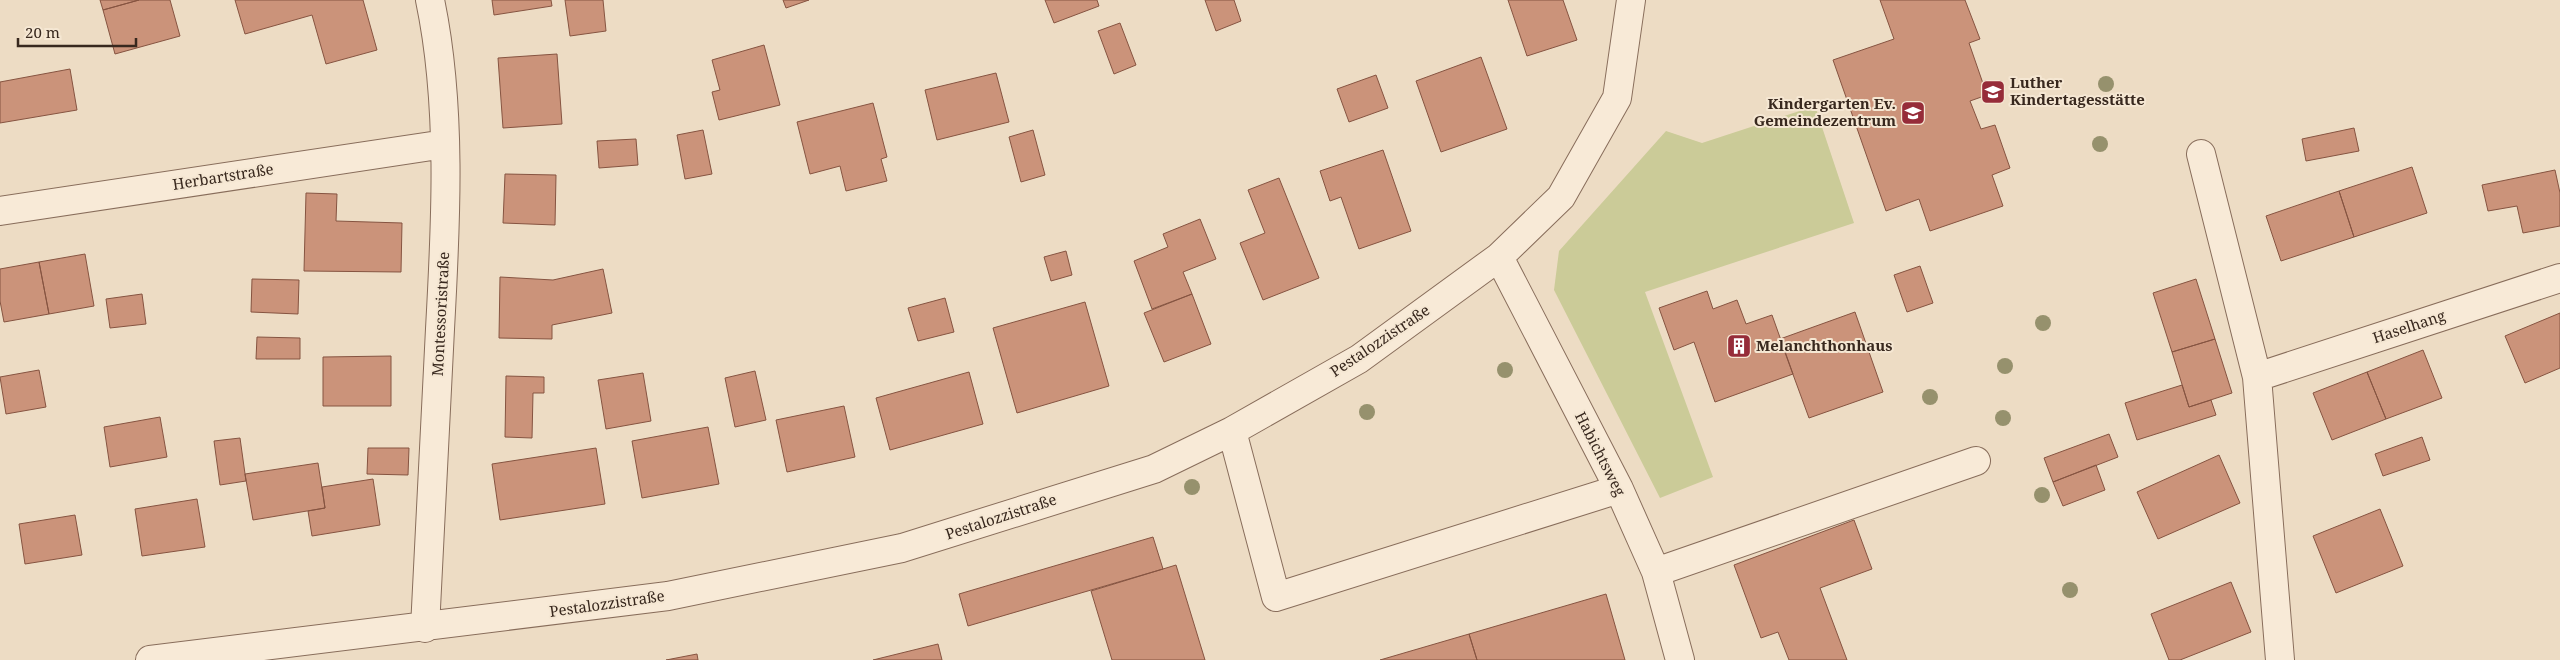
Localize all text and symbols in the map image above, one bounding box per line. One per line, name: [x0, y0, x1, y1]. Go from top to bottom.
scale bar: [18, 15, 135, 47]
text: 20 m: [25, 22, 60, 42]
place label: Luther Kindertagesstätte: [2010, 72, 2145, 109]
school or university icon: Luther Kindertagesstätte: [1980, 79, 2006, 105]
place label: Kindergarten Ev. Gemeindezentrum: [1754, 93, 1896, 130]
school or university icon: Kindergarten Ev. Gemeindezentrum: [1900, 100, 1926, 126]
street label: Herbartstraße: [171, 158, 275, 194]
street label: Montessoristraße: [427, 251, 453, 377]
street label: Pestalozzistraße: [1326, 299, 1433, 381]
street label: Haselhang: [2370, 305, 2448, 347]
building icon: Melanchthonhaus: [1726, 333, 1752, 359]
place label: Melanchthonhaus: [1756, 335, 1893, 355]
street label: Habichtsweg: [1571, 408, 1631, 499]
street label: Pestalozzistraße: [942, 489, 1059, 543]
street label: Pestalozzistraße: [548, 585, 666, 621]

